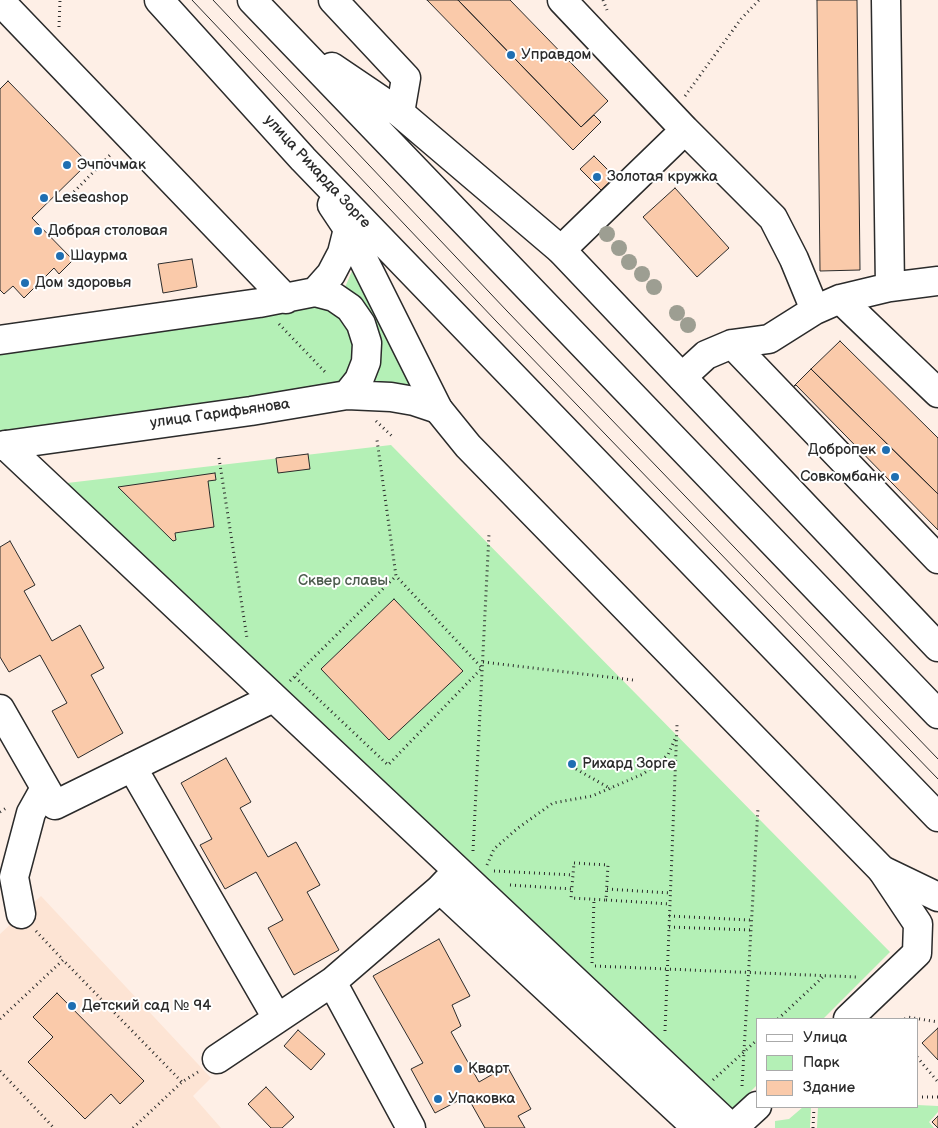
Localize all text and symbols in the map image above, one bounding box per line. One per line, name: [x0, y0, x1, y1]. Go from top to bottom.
place label: Управдом: [521, 46, 591, 64]
marker: Управдом: [505, 49, 517, 61]
street label: улица Рихарда Зорге: [260, 112, 374, 232]
place label: Эчпочмак: [77, 156, 146, 174]
marker: Эчпочмак: [61, 159, 73, 171]
place label: Золотая кружка: [607, 168, 718, 186]
marker: Золотая кружка: [591, 171, 603, 183]
place label: Leseashop: [54, 189, 129, 207]
marker: Leseashop: [38, 192, 50, 204]
place label: Добрая столовая: [48, 222, 167, 240]
marker: Добрая столовая: [32, 225, 44, 237]
place label: Шаурма: [70, 247, 128, 265]
marker: Шаурма: [54, 250, 66, 262]
place label: Дом здоровья: [35, 274, 131, 292]
marker: Дом здоровья: [19, 277, 31, 289]
street label: улица Гарифьянова: [149, 395, 291, 433]
place label: Добропек: [808, 441, 876, 459]
marker: Добропек: [880, 444, 892, 456]
place label: Совкомбанк: [800, 468, 885, 486]
marker: Совкомбанк: [889, 471, 901, 483]
park label: Сквер славы: [298, 572, 388, 590]
place label: Рихард Зорге: [582, 755, 676, 773]
marker: Рихард Зорге: [566, 758, 578, 770]
place label: Детский сад № 94: [82, 997, 211, 1015]
marker: Детский сад № 94: [66, 1000, 78, 1012]
legend: [756, 1018, 918, 1108]
text: Улица: [803, 1028, 847, 1047]
text: Парк: [803, 1053, 840, 1072]
place label: Кварт: [468, 1060, 510, 1078]
marker: Кварт: [452, 1063, 464, 1075]
text: Здание: [803, 1078, 855, 1097]
place label: Упаковка: [448, 1090, 515, 1108]
marker: Упаковка: [432, 1093, 444, 1105]

